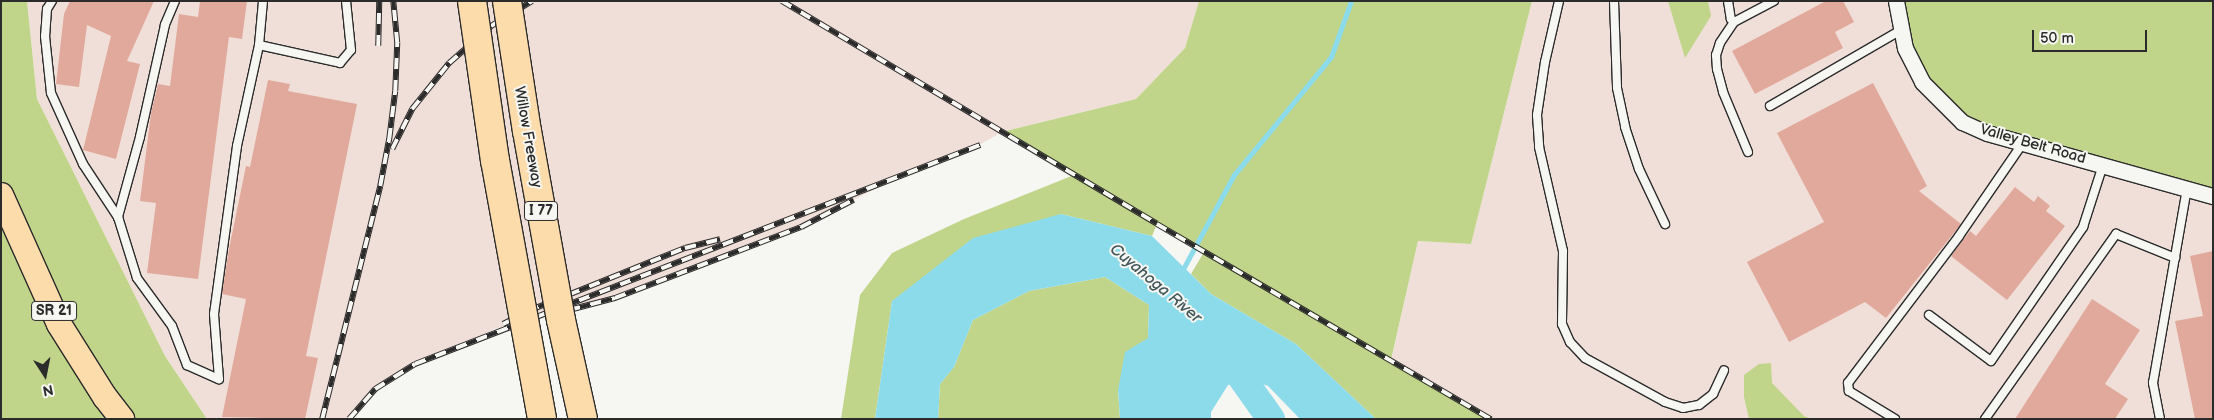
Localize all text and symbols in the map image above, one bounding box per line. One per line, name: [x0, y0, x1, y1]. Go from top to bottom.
scale bar: [2034, 20, 2149, 52]
text: 50 m: [2040, 29, 2074, 48]
street label: Willow Freeway: [510, 85, 546, 189]
street label: Valley Belt Road: [1978, 120, 2088, 168]
road number: I 77: [524, 200, 558, 222]
water label: Cuyahoga River: [1105, 240, 1205, 328]
road number: SR 21: [30, 300, 78, 322]
north arrow: [20, 350, 70, 400]
text: N: [41, 381, 55, 400]

